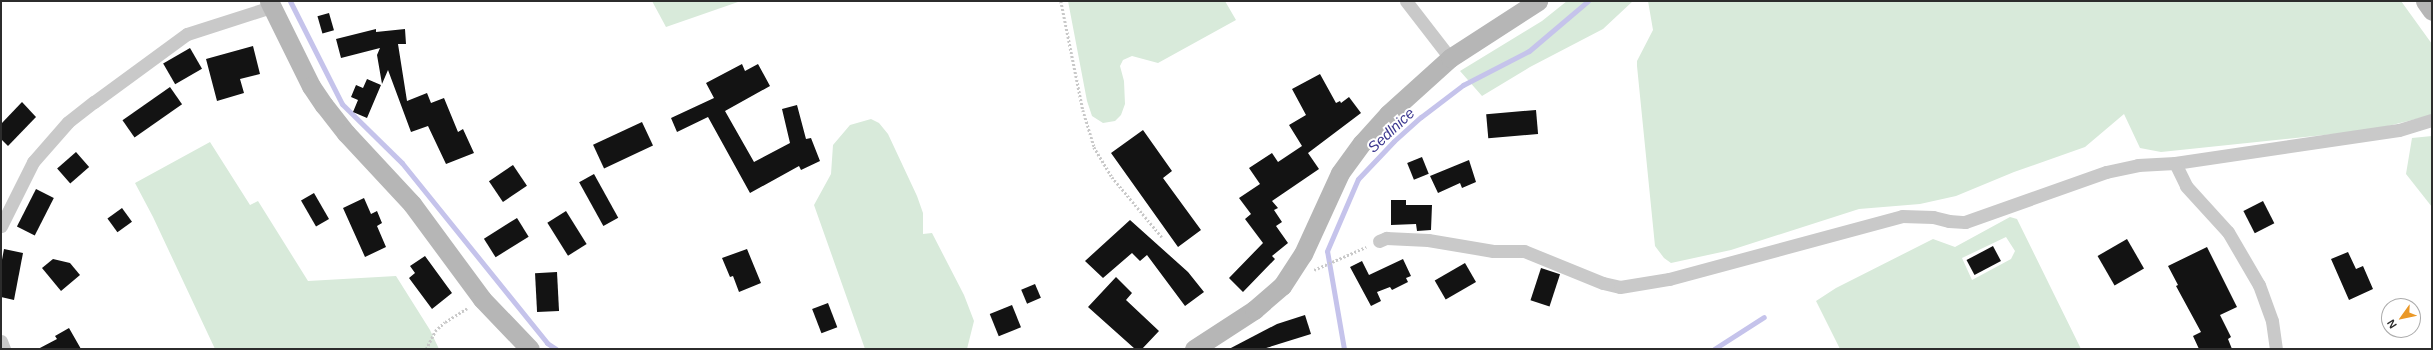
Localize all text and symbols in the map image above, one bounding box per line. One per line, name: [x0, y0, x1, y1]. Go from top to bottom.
water label: Sedlnice: [1364, 104, 1418, 156]
north arrow: [2381, 298, 2421, 338]
text: N: [2385, 317, 2399, 331]

